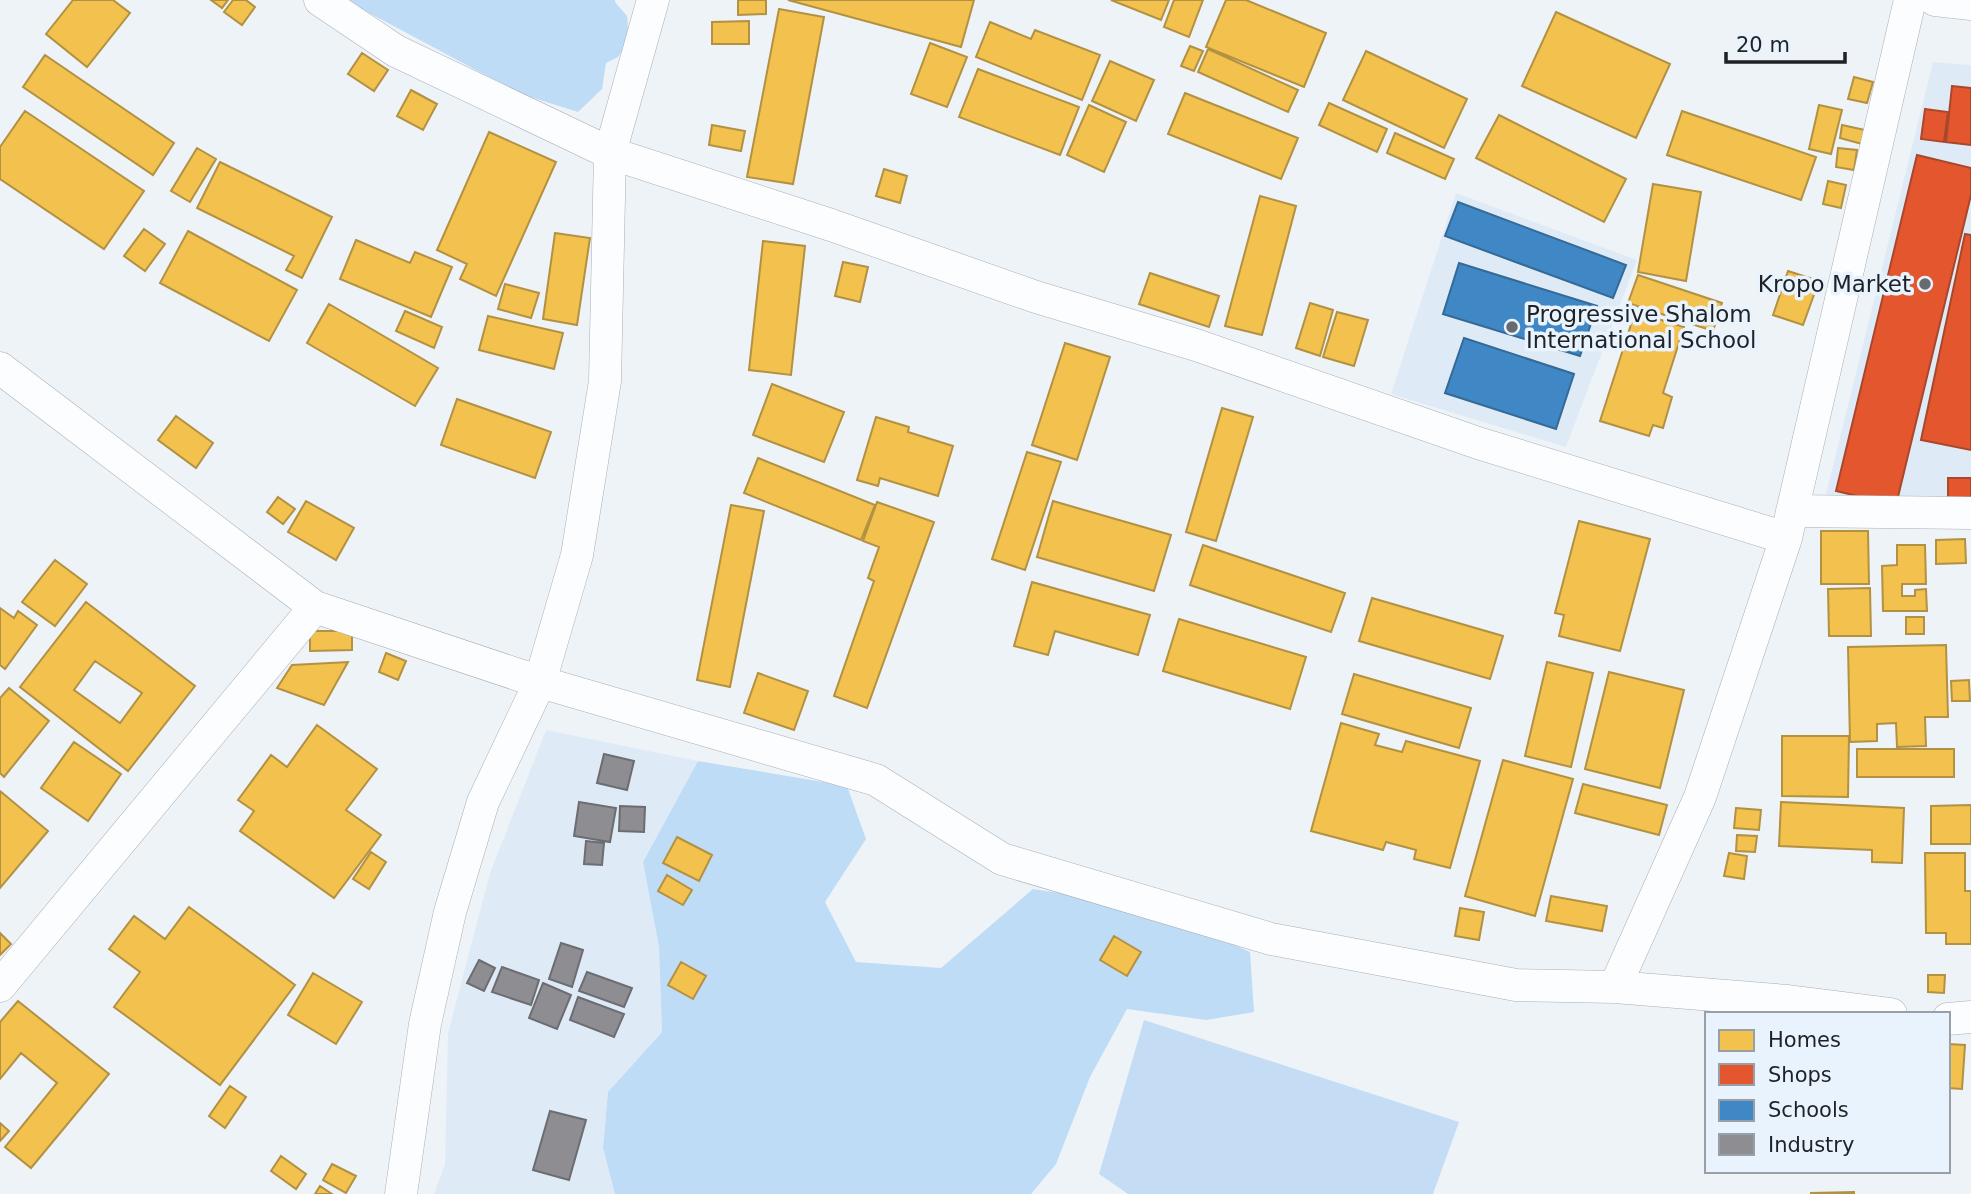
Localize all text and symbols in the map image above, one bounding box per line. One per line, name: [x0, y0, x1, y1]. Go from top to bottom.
scale bar: [1726, 21, 1845, 65]
text: 20 m: [1736, 33, 1790, 57]
place label: Kropo Market: [1758, 271, 1911, 297]
marker: Kropo Market: [1917, 276, 1933, 292]
place label: Progressive Shalom International School: [1526, 301, 1756, 353]
marker: Progressive Shalom International School: [1504, 319, 1520, 335]
legend: [1705, 1012, 1950, 1173]
text: Homes: [1768, 1028, 1841, 1052]
text: Shops: [1768, 1063, 1832, 1087]
text: Schools: [1768, 1098, 1849, 1122]
text: Industry: [1768, 1133, 1854, 1157]

